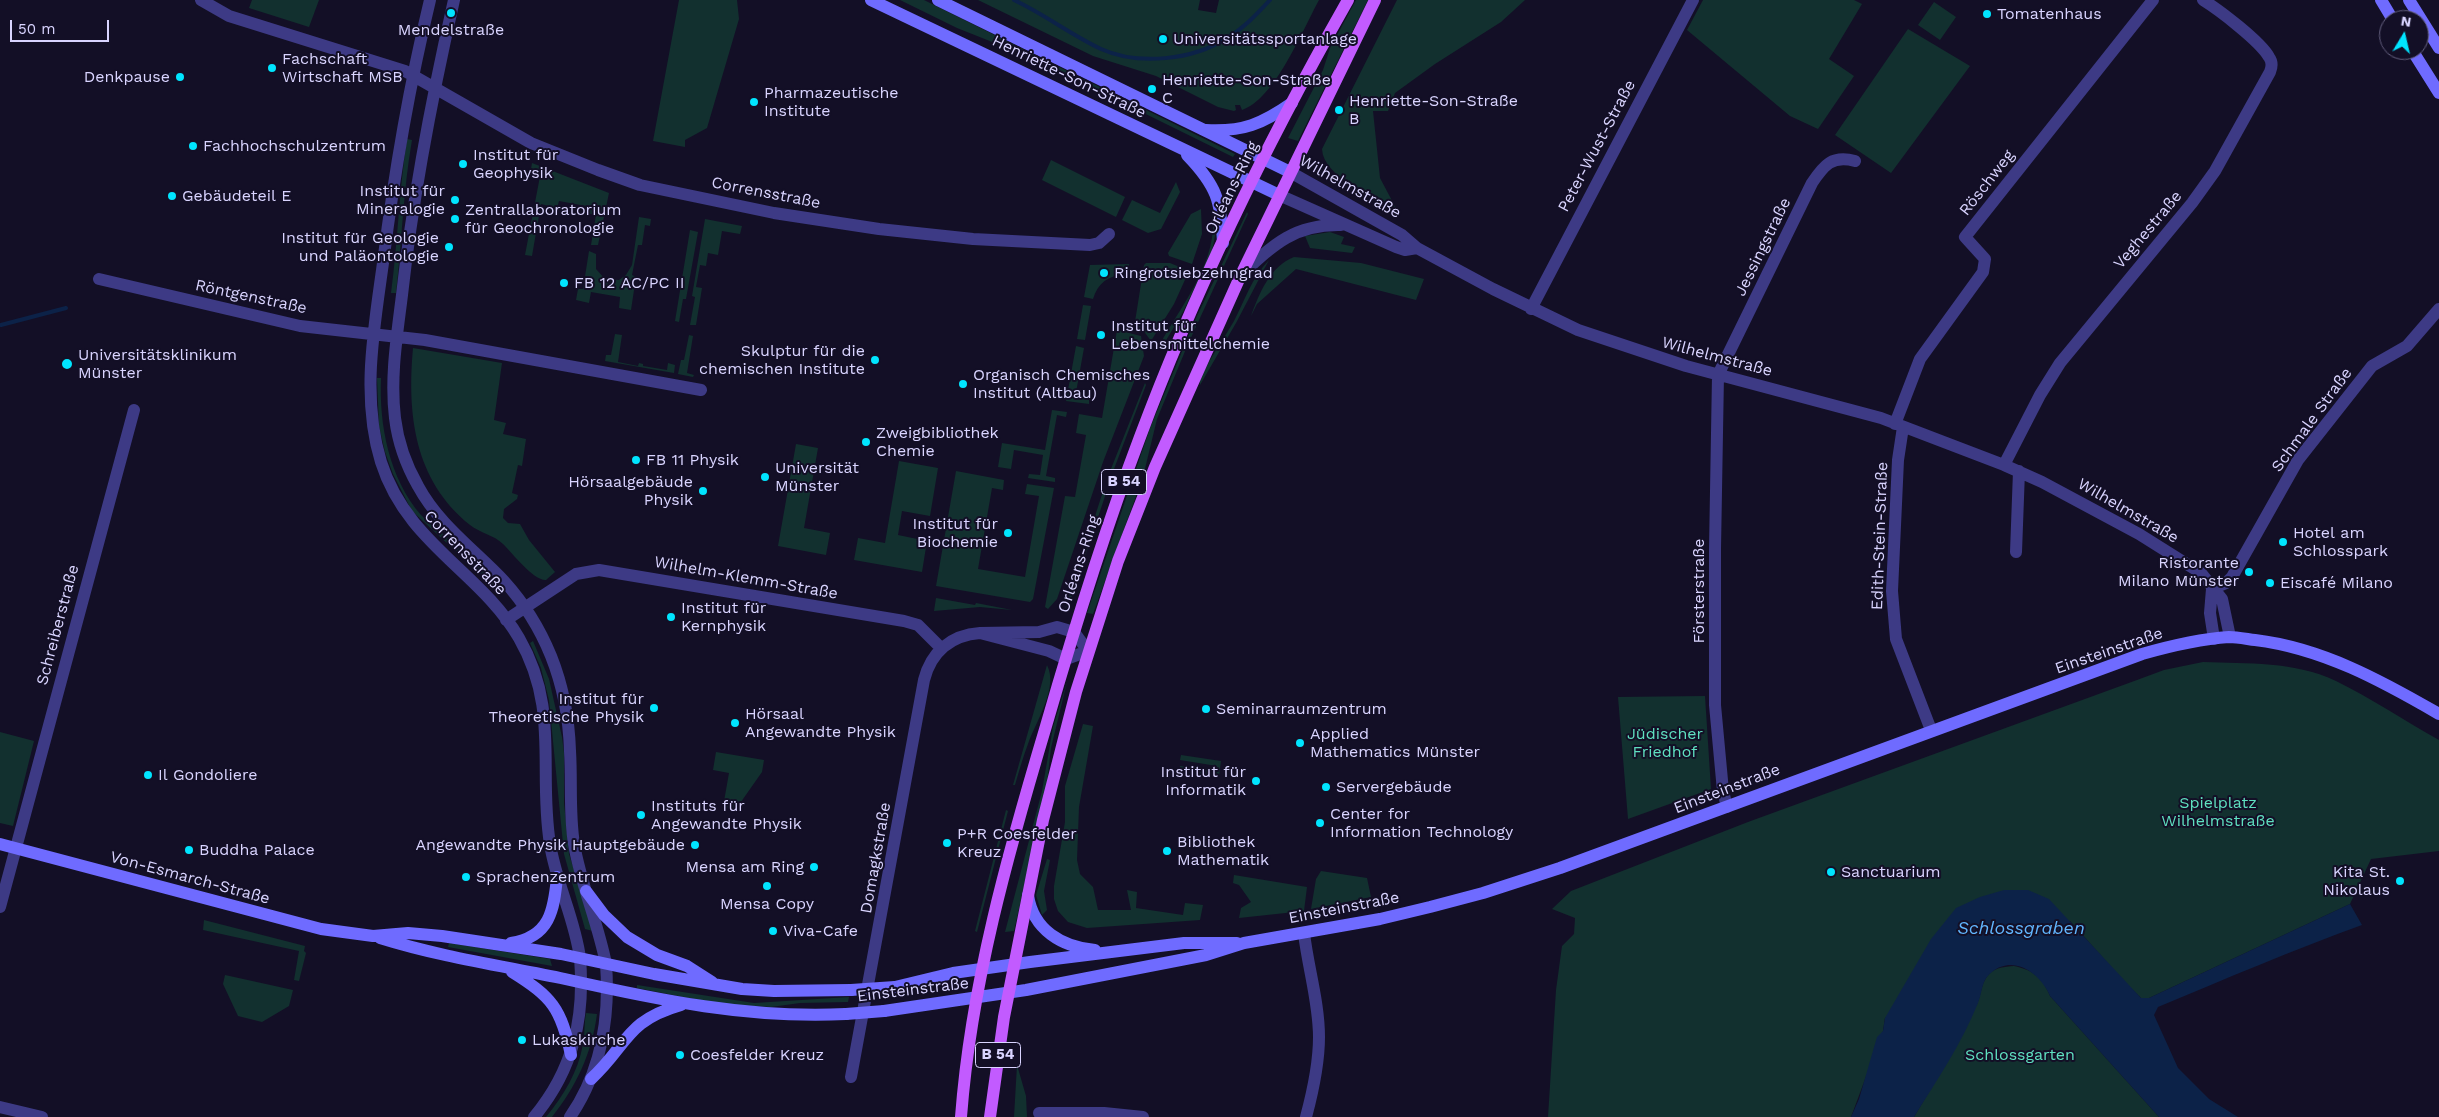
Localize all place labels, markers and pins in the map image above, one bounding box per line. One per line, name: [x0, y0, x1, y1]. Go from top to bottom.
place label: Tomatenhaus: [1997, 4, 2102, 24]
marker: Mendelstraße: [445, 7, 457, 19]
marker: Tomatenhaus: [1981, 8, 1993, 20]
place label: Mendelstraße: [398, 20, 504, 40]
place label: Universitätssportanlage: [1173, 29, 1357, 49]
marker: Universitätssportanlage: [1157, 33, 1169, 45]
place label: Fachschaft Wirtschaft MSB: [282, 49, 403, 87]
marker: Fachschaft Wirtschaft MSB: [266, 62, 278, 74]
place label: Denkpause: [84, 67, 170, 87]
place label: Henriette-Son-Straße C: [1162, 70, 1331, 108]
marker: Denkpause: [174, 71, 186, 83]
place label: Pharmazeutische Institute: [764, 83, 899, 121]
marker: Henriette-Son-Straße C: [1146, 83, 1158, 95]
place label: Henriette-Son-Straße B: [1349, 91, 1518, 129]
marker: Pharmazeutische Institute: [748, 96, 760, 108]
marker: Henriette-Son-Straße B: [1333, 104, 1345, 116]
place label: Fachhochschulzentrum: [203, 136, 386, 156]
marker: Fachhochschulzentrum: [187, 140, 199, 152]
place label: Institut für Geophysik: [473, 145, 558, 183]
marker: Institut für Geophysik: [457, 158, 469, 170]
place label: Institut für Mineralogie: [356, 181, 445, 219]
place label: Gebäudeteil E: [182, 186, 292, 206]
marker: Gebäudeteil E: [166, 190, 178, 202]
marker: Institut für Mineralogie: [449, 194, 461, 206]
place label: Zentrallaboratorium für Geochronologie: [465, 200, 622, 238]
marker: Zentrallaboratorium für Geochronologie: [449, 213, 461, 225]
place label: Institut für Geologie und Paläontologie: [281, 228, 439, 266]
marker: Institut für Geologie und Paläontologie: [443, 241, 455, 253]
place label: Ringrotsiebzehngrad: [1114, 263, 1273, 283]
marker: Ringrotsiebzehngrad: [1098, 267, 1110, 279]
place label: FB 12 AC/PC II: [574, 273, 685, 293]
marker: FB 12 AC/PC II: [558, 277, 570, 289]
place label: Institut für Lebensmittelchemie: [1111, 316, 1270, 354]
marker: Institut für Lebensmittelchemie: [1095, 329, 1107, 341]
place label: Skulptur für die chemischen Institute: [699, 341, 865, 379]
place label: Universitätsklinikum Münster: [78, 345, 237, 383]
marker: Skulptur für die chemischen Institute: [869, 354, 881, 366]
marker: Universitätsklinikum Münster: [60, 357, 74, 371]
place label: Organisch Chemisches Institut (Altbau): [973, 365, 1150, 403]
marker: Organisch Chemisches Institut (Altbau): [957, 378, 969, 390]
place label: Zweigbibliothek Chemie: [876, 423, 999, 461]
marker: Zweigbibliothek Chemie: [860, 436, 872, 448]
place label: FB 11 Physik: [646, 450, 739, 470]
marker: FB 11 Physik: [630, 454, 642, 466]
place label: Universität Münster: [775, 458, 859, 496]
marker: Universität Münster: [759, 471, 771, 483]
place label: Hörsaalgebäude Physik: [568, 472, 693, 510]
marker: Hörsaalgebäude Physik: [697, 485, 709, 497]
place label: Institut für Biochemie: [913, 514, 998, 552]
place label: Hotel am Schlosspark: [2293, 523, 2388, 561]
marker: Institut für Biochemie: [1002, 527, 1014, 539]
marker: Hotel am Schlosspark: [2277, 536, 2289, 548]
place label: Ristorante Milano Münster: [2118, 553, 2239, 591]
marker: Ristorante Milano Münster: [2243, 566, 2255, 578]
place label: Eiscafé Milano: [2280, 573, 2393, 593]
marker: Eiscafé Milano: [2264, 577, 2276, 589]
place label: Institut für Kernphysik: [681, 598, 766, 636]
marker: Institut für Kernphysik: [665, 611, 677, 623]
place label: Institut für Theoretische Physik: [488, 689, 644, 727]
place label: Seminarraumzentrum: [1216, 699, 1387, 719]
marker: Institut für Theoretische Physik: [648, 702, 660, 714]
marker: Seminarraumzentrum: [1200, 703, 1212, 715]
place label: Hörsaal Angewandte Physik: [745, 704, 896, 742]
marker: Hörsaal Angewandte Physik: [729, 717, 741, 729]
place label: Applied Mathematics Münster: [1310, 724, 1480, 762]
marker: Applied Mathematics Münster: [1294, 737, 1306, 749]
place label: Institut für Informatik: [1161, 762, 1246, 800]
place label: Il Gondoliere: [158, 765, 258, 785]
marker: Il Gondoliere: [142, 769, 154, 781]
marker: Institut für Informatik: [1250, 775, 1262, 787]
place label: Servergebäude: [1336, 777, 1452, 797]
marker: Servergebäude: [1320, 781, 1332, 793]
place label: Instituts für Angewandte Physik: [651, 796, 802, 834]
place label: Center for Information Technology: [1330, 804, 1513, 842]
marker: Instituts für Angewandte Physik: [635, 809, 647, 821]
marker: Center for Information Technology: [1314, 817, 1326, 829]
place label: P+R Coesfelder Kreuz: [957, 824, 1077, 862]
place label: Bibliothek Mathematik: [1177, 832, 1269, 870]
place label: Angewandte Physik Hauptgebäude: [416, 835, 685, 855]
marker: P+R Coesfelder Kreuz: [941, 837, 953, 849]
marker: Angewandte Physik Hauptgebäude: [689, 839, 701, 851]
place label: Buddha Palace: [199, 840, 315, 860]
marker: Buddha Palace: [183, 844, 195, 856]
marker: Bibliothek Mathematik: [1161, 845, 1173, 857]
place label: Mensa am Ring: [685, 857, 804, 877]
marker: Mensa am Ring: [808, 861, 820, 873]
place label: Sanctuarium: [1841, 862, 1941, 882]
place label: Kita St. Nikolaus: [2323, 862, 2390, 900]
marker: Sanctuarium: [1825, 866, 1837, 878]
place label: Sprachenzentrum: [476, 867, 615, 887]
marker: Sprachenzentrum: [460, 871, 472, 883]
marker: Kita St. Nikolaus: [2394, 875, 2406, 887]
marker: Mensa Copy: [761, 880, 773, 892]
place label: Mensa Copy: [720, 894, 814, 914]
place label: Viva-Cafe: [783, 921, 858, 941]
marker: Viva-Cafe: [767, 925, 779, 937]
place label: Lukaskirche: [532, 1030, 625, 1050]
marker: Lukaskirche: [516, 1034, 528, 1046]
place label: Coesfelder Kreuz: [690, 1045, 824, 1065]
marker: Coesfelder Kreuz: [674, 1049, 686, 1061]

